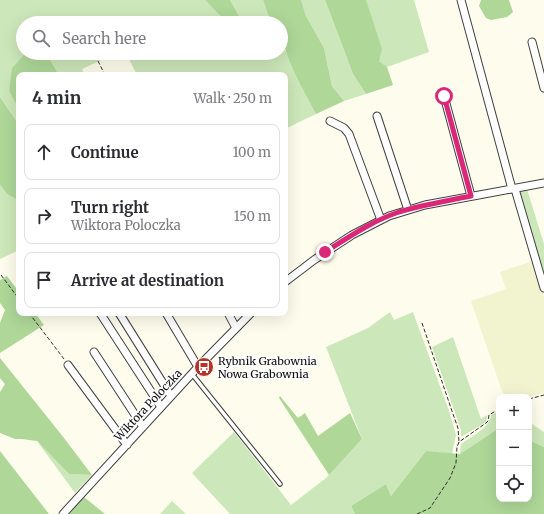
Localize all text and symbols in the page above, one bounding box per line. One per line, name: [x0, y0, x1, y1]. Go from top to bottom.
search box: [16, 16, 288, 60]
icon: search: [30, 27, 52, 49]
text: Search here: [62, 29, 146, 48]
text: 4 min: [32, 87, 81, 109]
route start: [435, 87, 453, 105]
text: Walk · 250 m: [194, 90, 272, 107]
icon: ahead: [33, 141, 55, 163]
text: Continue: [71, 143, 139, 162]
text: 100 m: [233, 144, 271, 161]
text: Turn right: [71, 198, 149, 217]
icon: right: [33, 205, 55, 227]
text: 150 m: [234, 208, 271, 225]
text: Wiktora Poloczka: [71, 217, 181, 234]
route end: [316, 243, 334, 261]
icon: arrive: [33, 269, 55, 291]
text: Arrive at destination: [71, 271, 224, 290]
place label: Rybnik Grabownia Nowa Grabownia: [218, 354, 317, 381]
bus stop icon: Rybnik Grabownia Nowa Grabownia: [193, 356, 215, 378]
street label: Wiktora Poloczka: [111, 366, 185, 444]
map controls: [496, 394, 532, 502]
button: +: [496, 394, 532, 430]
button: −: [496, 430, 532, 466]
button: locate: [496, 466, 532, 502]

